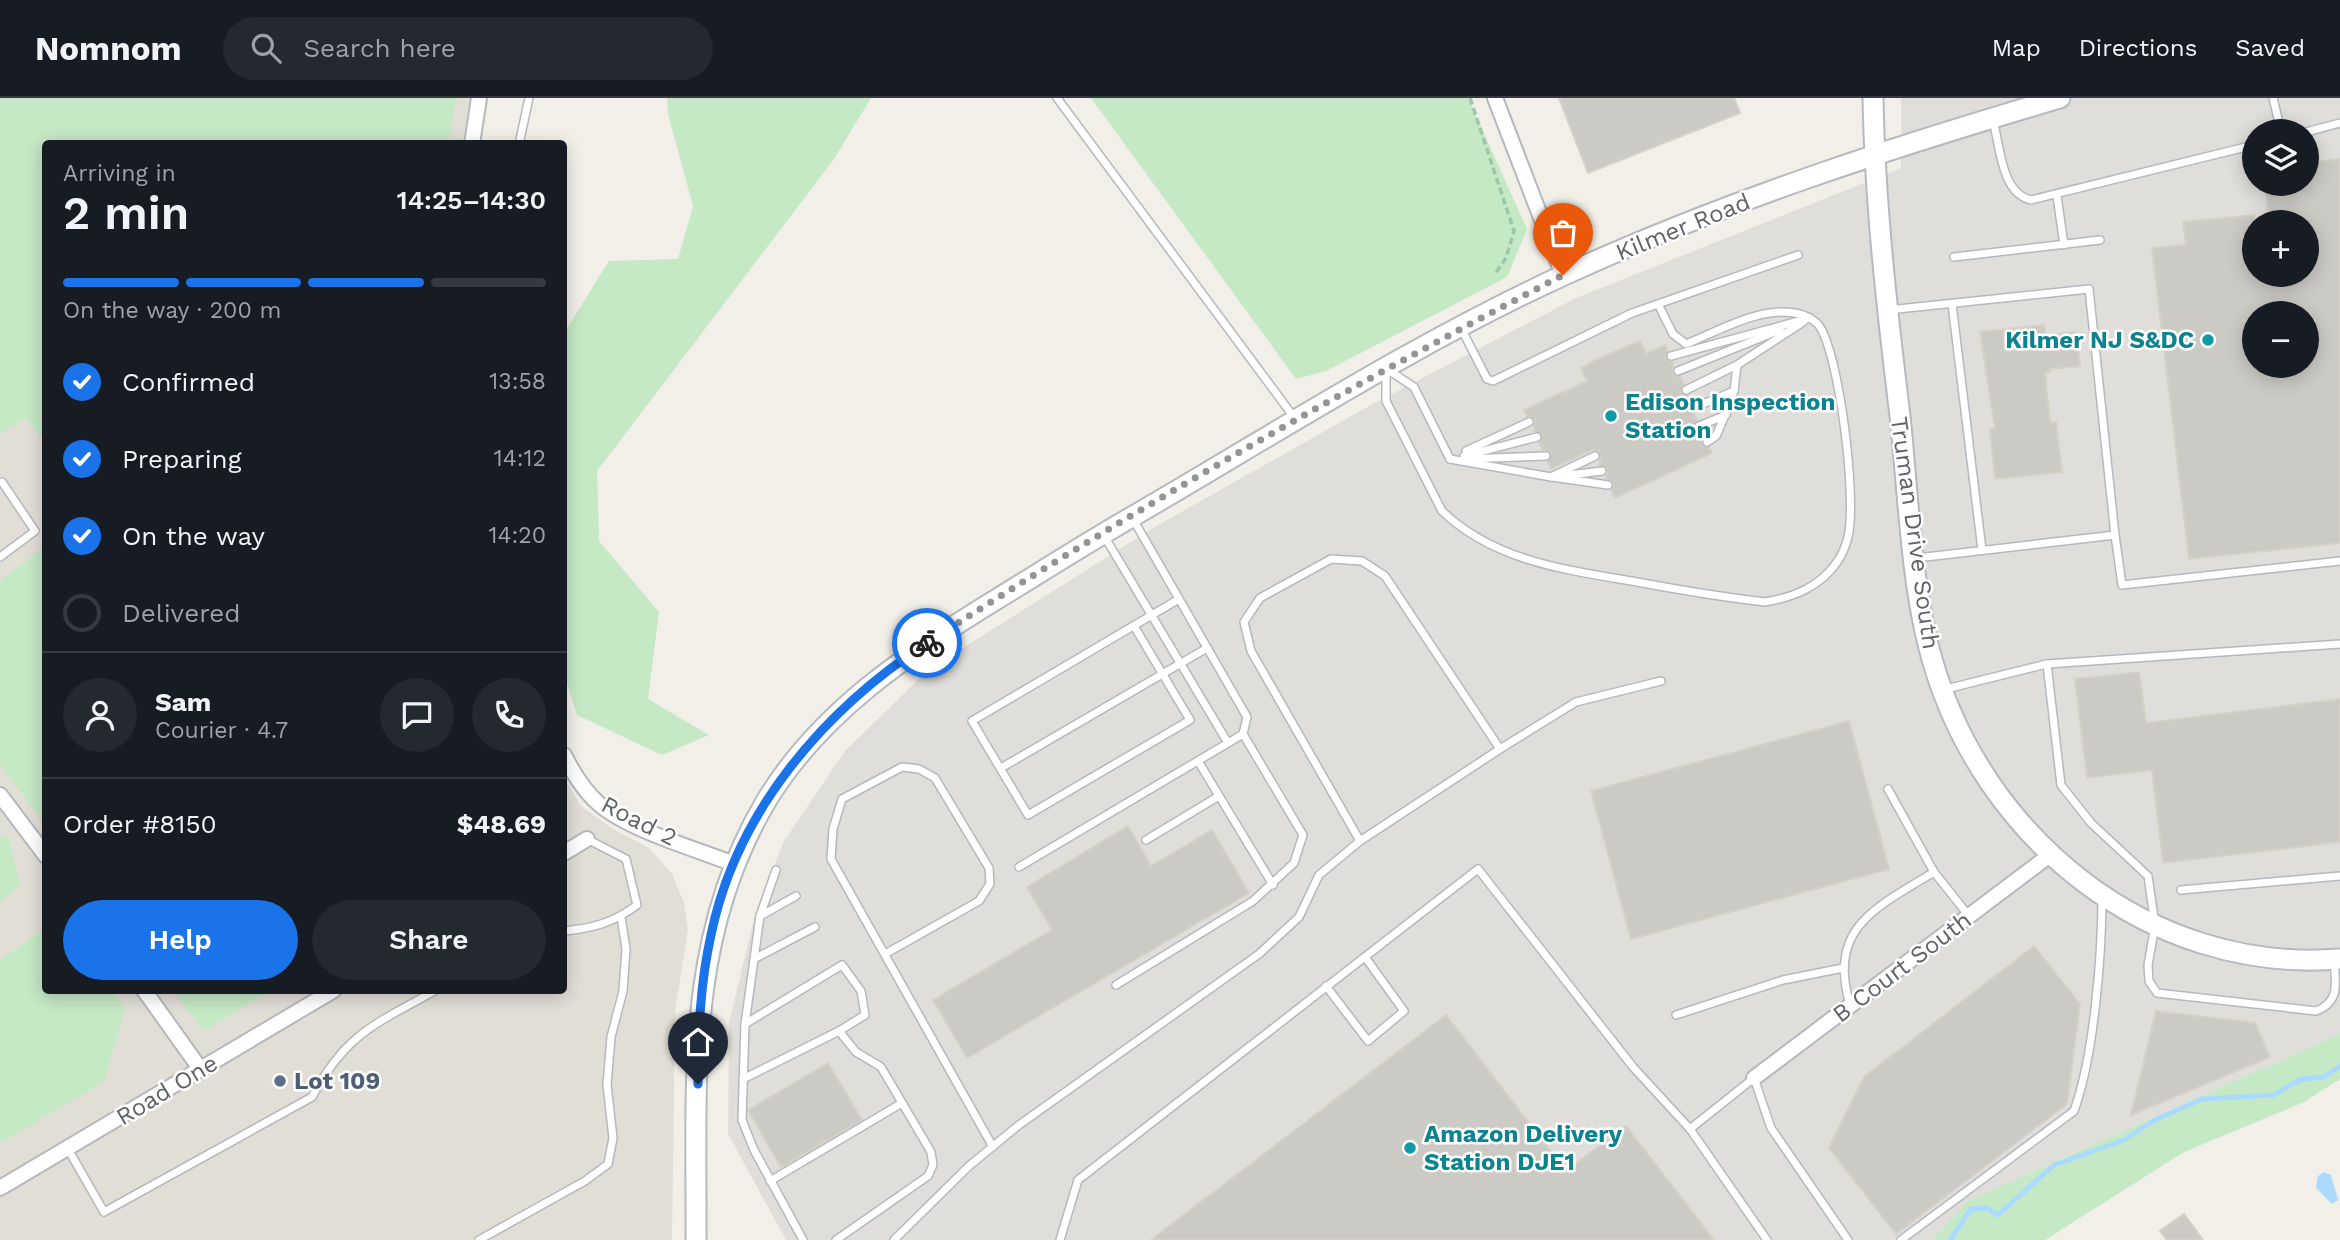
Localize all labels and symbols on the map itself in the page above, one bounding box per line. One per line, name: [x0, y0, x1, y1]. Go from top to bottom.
street label: Kilmer Road: [1612, 187, 1754, 267]
pin: [1533, 203, 1593, 275]
place label: Kilmer NJ S&DC: [2005, 326, 2194, 354]
marker: Kilmer NJ S&DC: [2200, 332, 2216, 348]
place label: Edison Inspection Station: [1625, 388, 1835, 444]
marker: Edison Inspection Station: [1603, 408, 1619, 424]
street label: Truman Drive South: [1885, 415, 1945, 651]
courier: [892, 608, 962, 678]
street label: Road 2: [597, 790, 681, 852]
street label: B Court South: [1827, 906, 1977, 1028]
pin: [668, 1012, 728, 1084]
street label: Road One: [111, 1049, 223, 1131]
place label: Lot 109: [294, 1067, 380, 1095]
marker: Lot 109: [272, 1073, 288, 1089]
place label: Amazon Delivery Station DJE1: [1424, 1120, 1623, 1176]
marker: Amazon Delivery Station DJE1: [1402, 1140, 1418, 1156]

